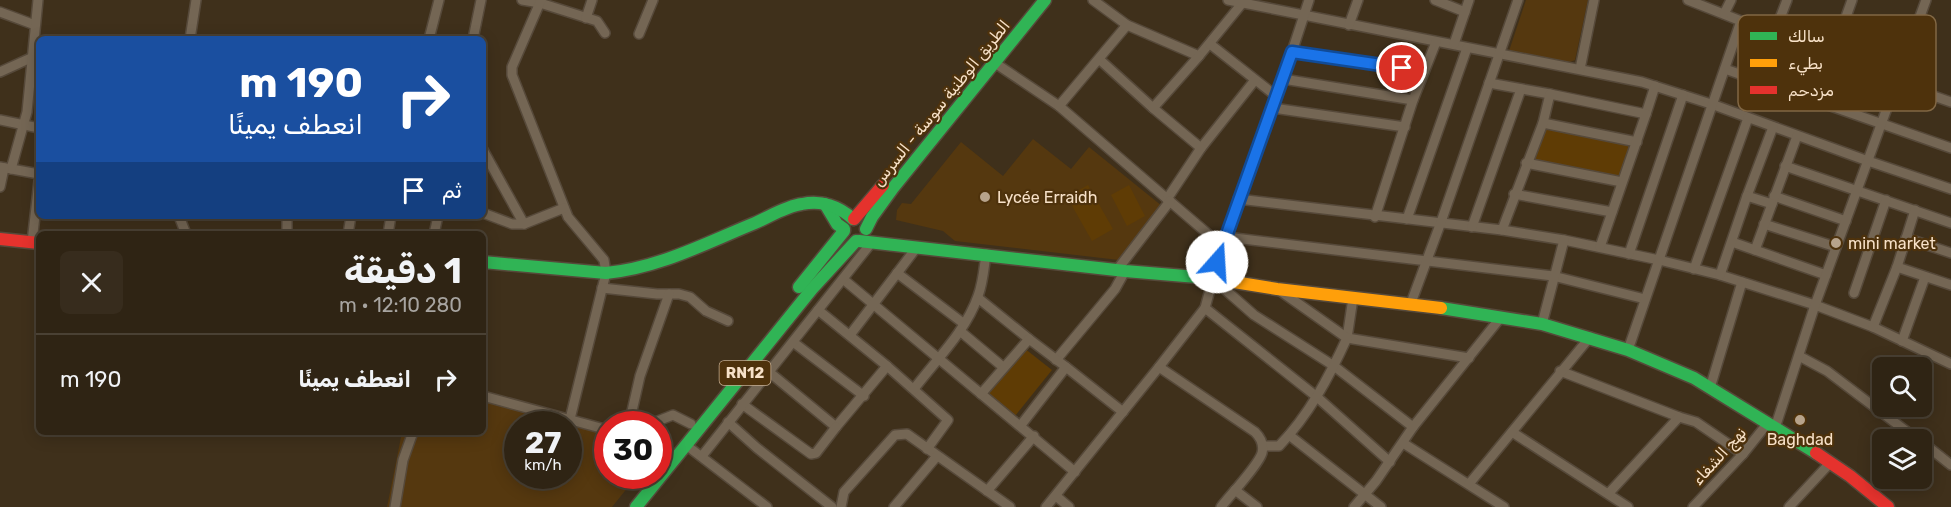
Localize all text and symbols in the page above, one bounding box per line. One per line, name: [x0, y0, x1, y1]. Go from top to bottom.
legend: [1738, 15, 1936, 111]
street label: الطريق الوطنية سوسة - السرس: [868, 16, 1015, 190]
text: سالك: [1788, 27, 1825, 46]
pin: [1376, 42, 1427, 93]
icon: arrive: [1385, 51, 1418, 84]
text: بطيء: [1788, 54, 1823, 76]
text: 190 m: [239, 58, 363, 108]
icon: right: [384, 60, 462, 138]
text: مزدحم: [1788, 81, 1834, 101]
text: انعطف يمينًا: [228, 109, 363, 141]
icon: arrive: [397, 174, 430, 207]
text: ثم: [442, 177, 462, 204]
place label: Lycée Erraidh: [997, 188, 1097, 207]
marker: Lycée Erraidh: [978, 190, 992, 204]
position arrow: [1185, 230, 1249, 294]
place label: mini market: [1848, 234, 1936, 253]
marker: mini market: [1829, 236, 1843, 250]
text: 1 دقيقة: [344, 249, 462, 292]
button: close: [60, 251, 123, 314]
text: 280 m · 12:10: [339, 293, 462, 317]
map controls: [1872, 357, 1932, 489]
button: search: [1872, 357, 1932, 417]
road number: RN12: [720, 361, 771, 385]
icon: right: [429, 363, 462, 396]
text: 190 m: [60, 366, 121, 393]
text: انعطف يمينًا: [298, 366, 411, 393]
speed limit sign: 30: [594, 411, 672, 489]
marker: Baghdad: [1793, 413, 1807, 427]
street label: نهج الشفاء: [1688, 423, 1752, 490]
text: 27: [525, 425, 561, 461]
button: layers: [1872, 429, 1932, 489]
place label: Baghdad: [1767, 430, 1833, 449]
text: km/h: [524, 456, 562, 474]

